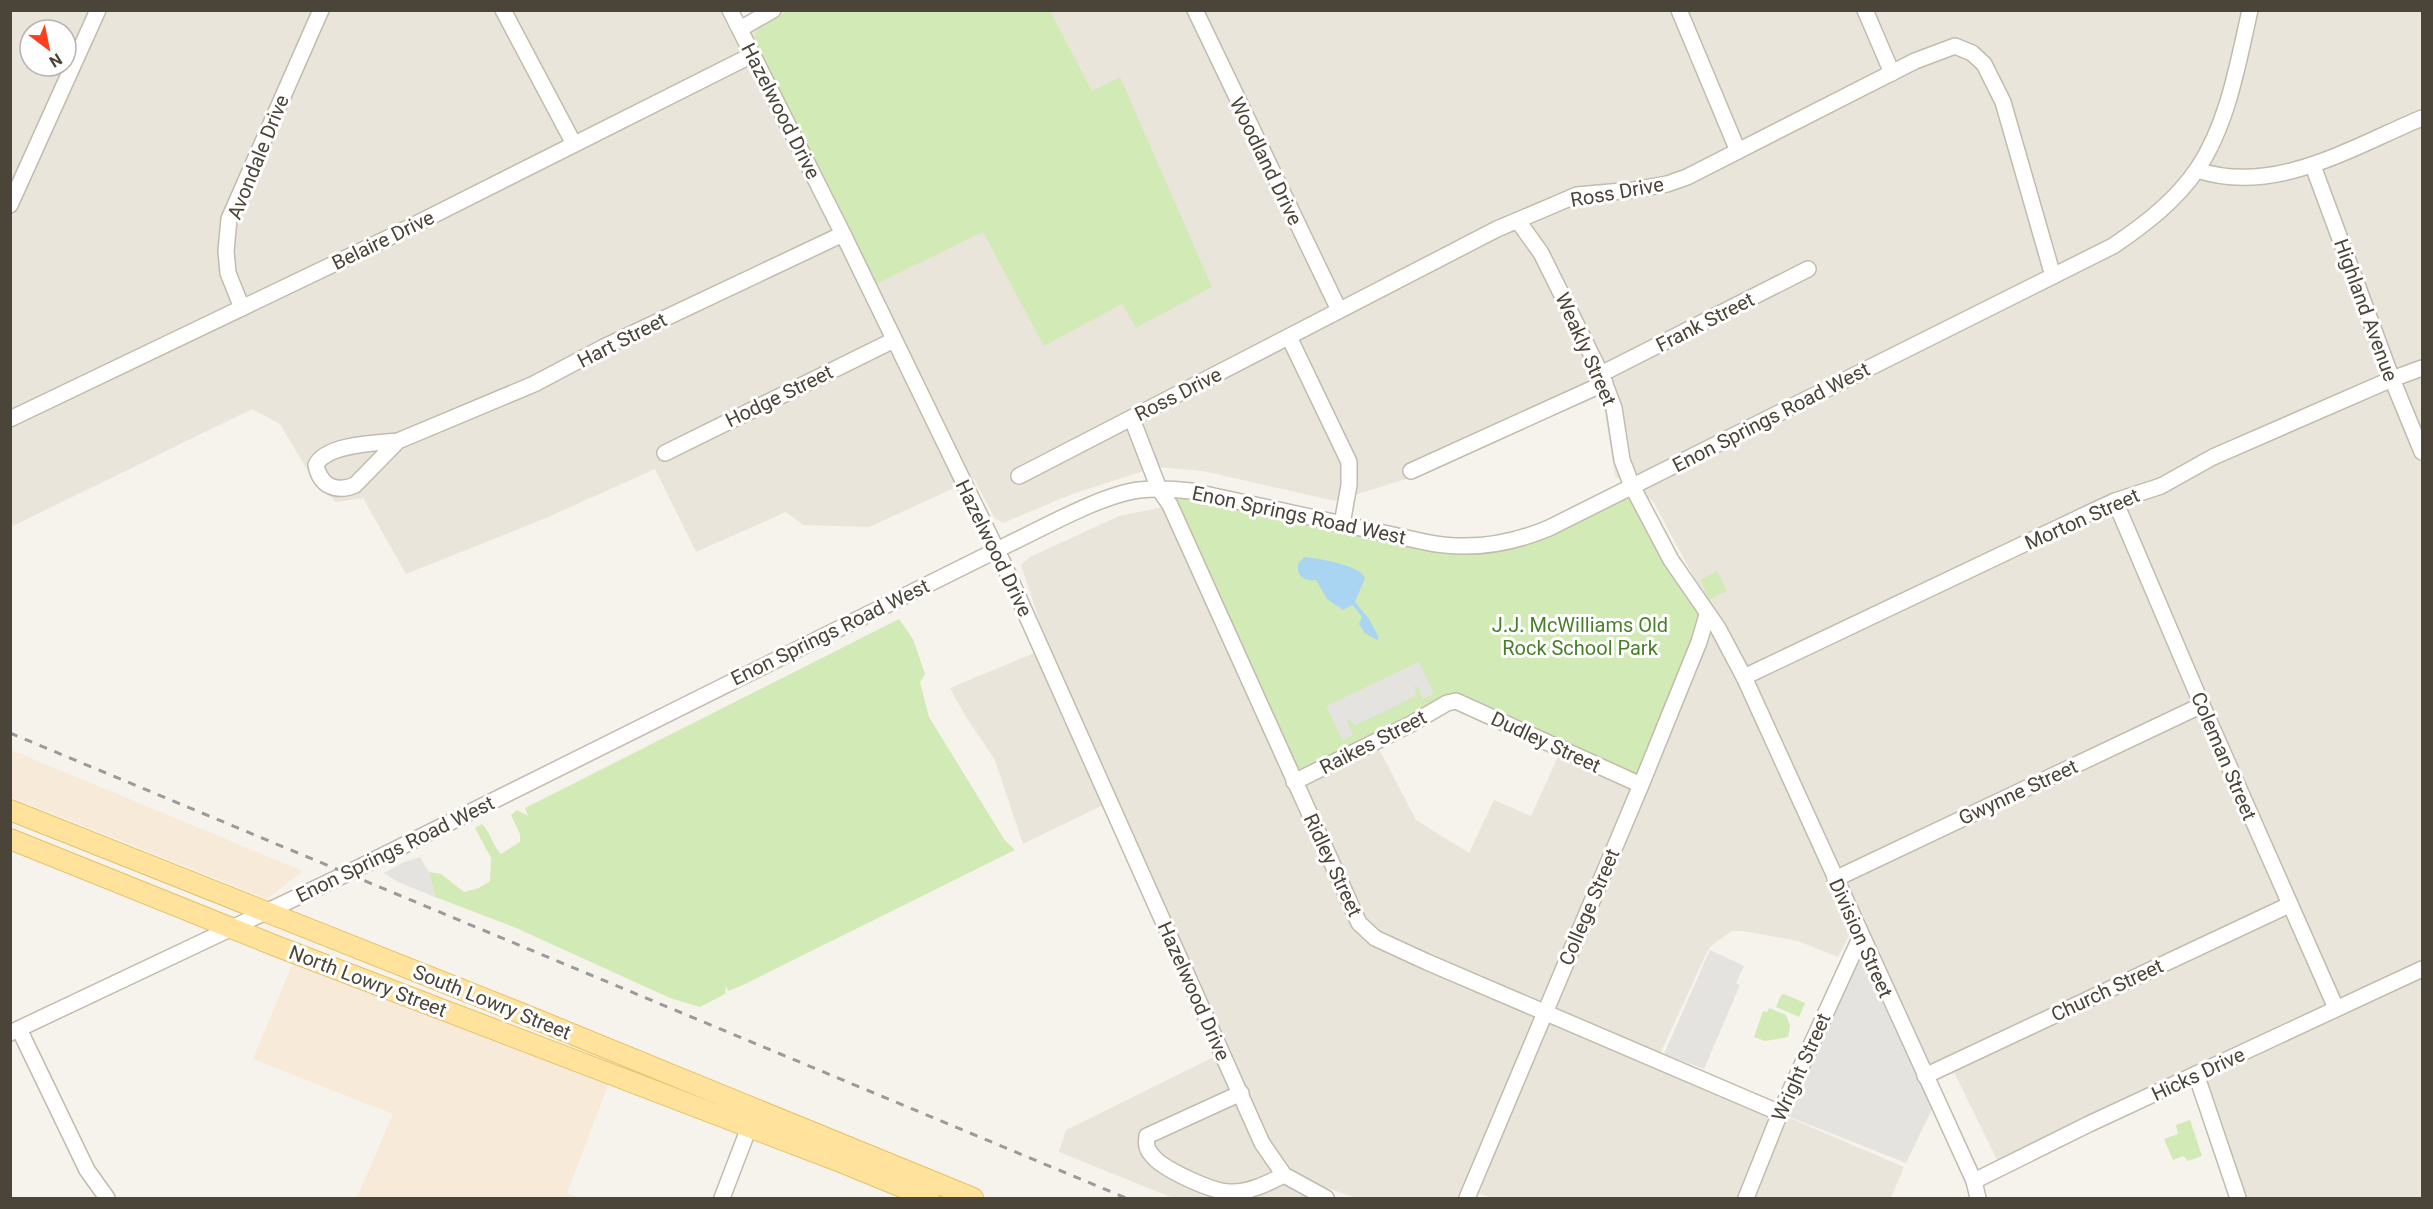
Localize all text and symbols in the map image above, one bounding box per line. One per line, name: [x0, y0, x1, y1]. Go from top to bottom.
north arrow: [18, 18, 78, 78]
street label: Hazelwood Drive: [736, 39, 826, 183]
text: N: [46, 49, 66, 71]
street label: Avondale Drive: [222, 91, 294, 223]
street label: Woodland Drive: [1225, 93, 1307, 229]
street label: Ross Drive: [1568, 172, 1666, 212]
street label: Belaire Drive: [328, 205, 438, 275]
street label: Highland Avenue: [2329, 236, 2403, 384]
street label: Frank Street: [1652, 287, 1758, 357]
street label: Weakly Street: [1550, 289, 1622, 409]
street label: Hart Street: [573, 307, 671, 373]
street label: Enon Springs Road West: [1668, 357, 1874, 477]
street label: Hodge Street: [721, 360, 837, 432]
street label: Ross Drive: [1131, 362, 1225, 426]
street label: Hazelwood Drive: [950, 476, 1038, 620]
street label: Enon Springs Road West: [1190, 481, 1408, 549]
street label: Morton Street: [2021, 483, 2143, 555]
street label: Enon Springs Road West: [727, 573, 933, 691]
park label: J.J. McWilliams Old Rock School Park: [1492, 613, 1668, 660]
street label: Coleman Street: [2186, 688, 2262, 824]
street label: Raikes Street: [1316, 705, 1430, 779]
street label: Dudley Street: [1487, 706, 1605, 778]
street label: Gwynne Street: [1955, 754, 2081, 830]
street label: Enon Springs Road West: [292, 790, 498, 908]
street label: Ridley Street: [1299, 810, 1367, 920]
street label: College Street: [1554, 845, 1624, 969]
street label: Division Street: [1824, 875, 1898, 1001]
street label: Hazelwood Drive: [1153, 918, 1235, 1064]
street label: North Lowry Street: [286, 940, 450, 1022]
street label: Church Street: [2047, 954, 2167, 1026]
street label: South Lowry Street: [410, 959, 574, 1045]
street label: Wright Street: [1767, 1009, 1835, 1125]
street label: Hicks Drive: [2148, 1042, 2248, 1106]

